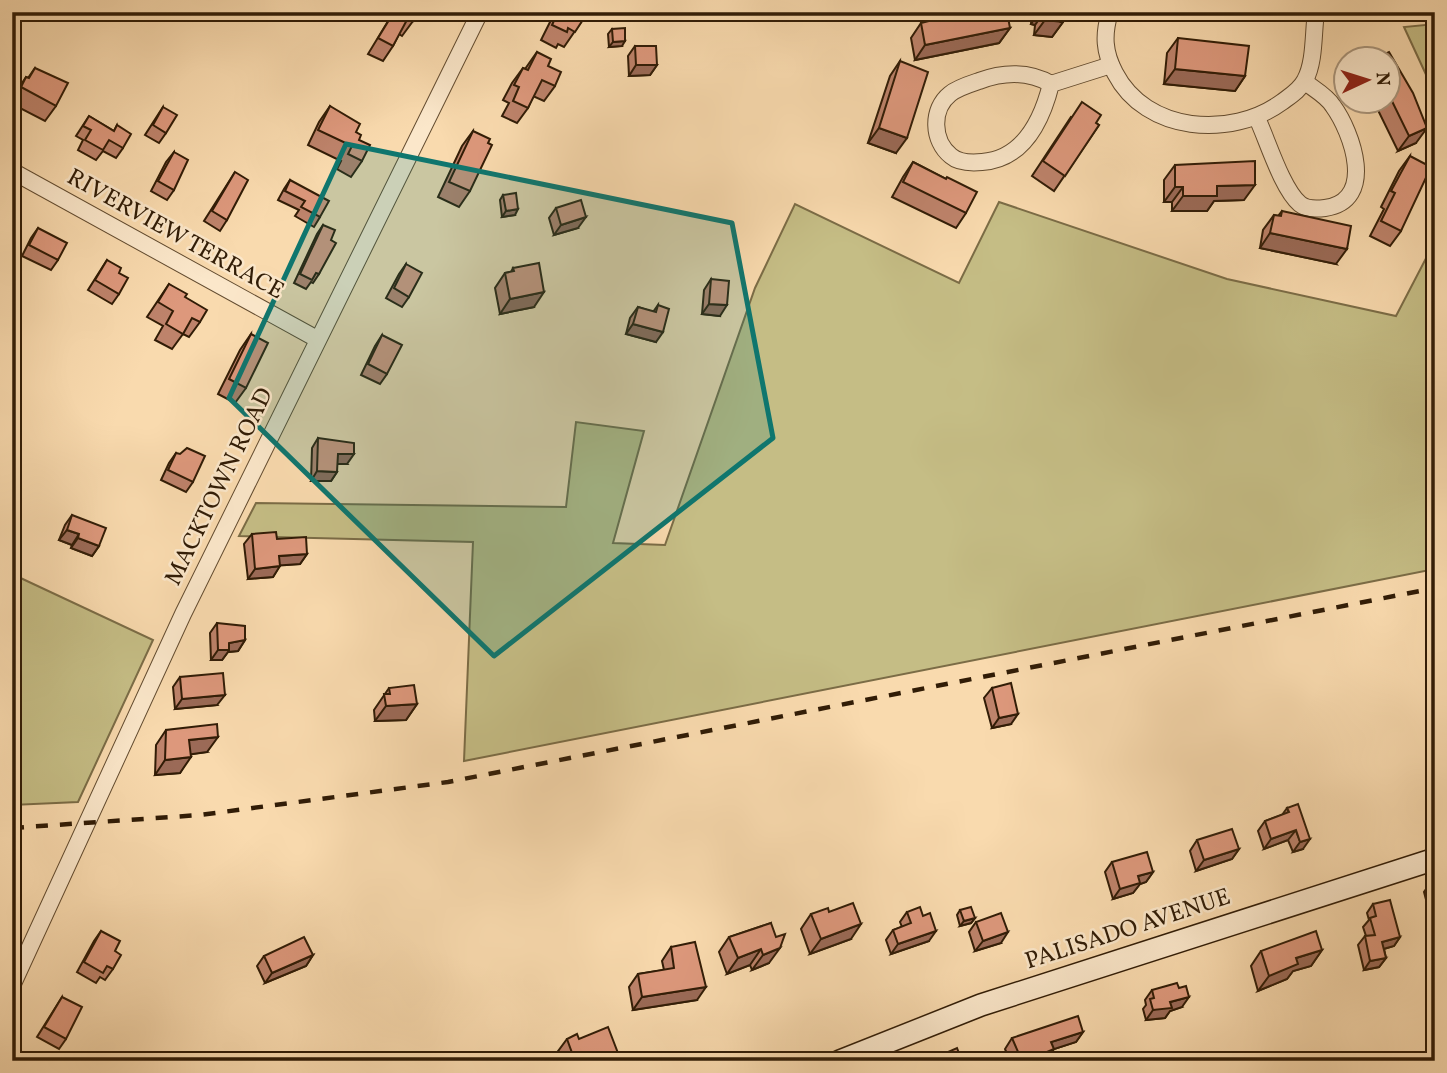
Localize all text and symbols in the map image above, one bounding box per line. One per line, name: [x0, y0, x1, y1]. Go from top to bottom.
north arrow: [1332, 46, 1402, 116]
text: N: [1369, 71, 1395, 87]
street label: RIVERVIEW TERRACE: [60, 161, 290, 309]
street label: MACKTOWN ROAD: [157, 383, 283, 591]
street label: PALISADO AVENUE: [1021, 881, 1235, 979]

